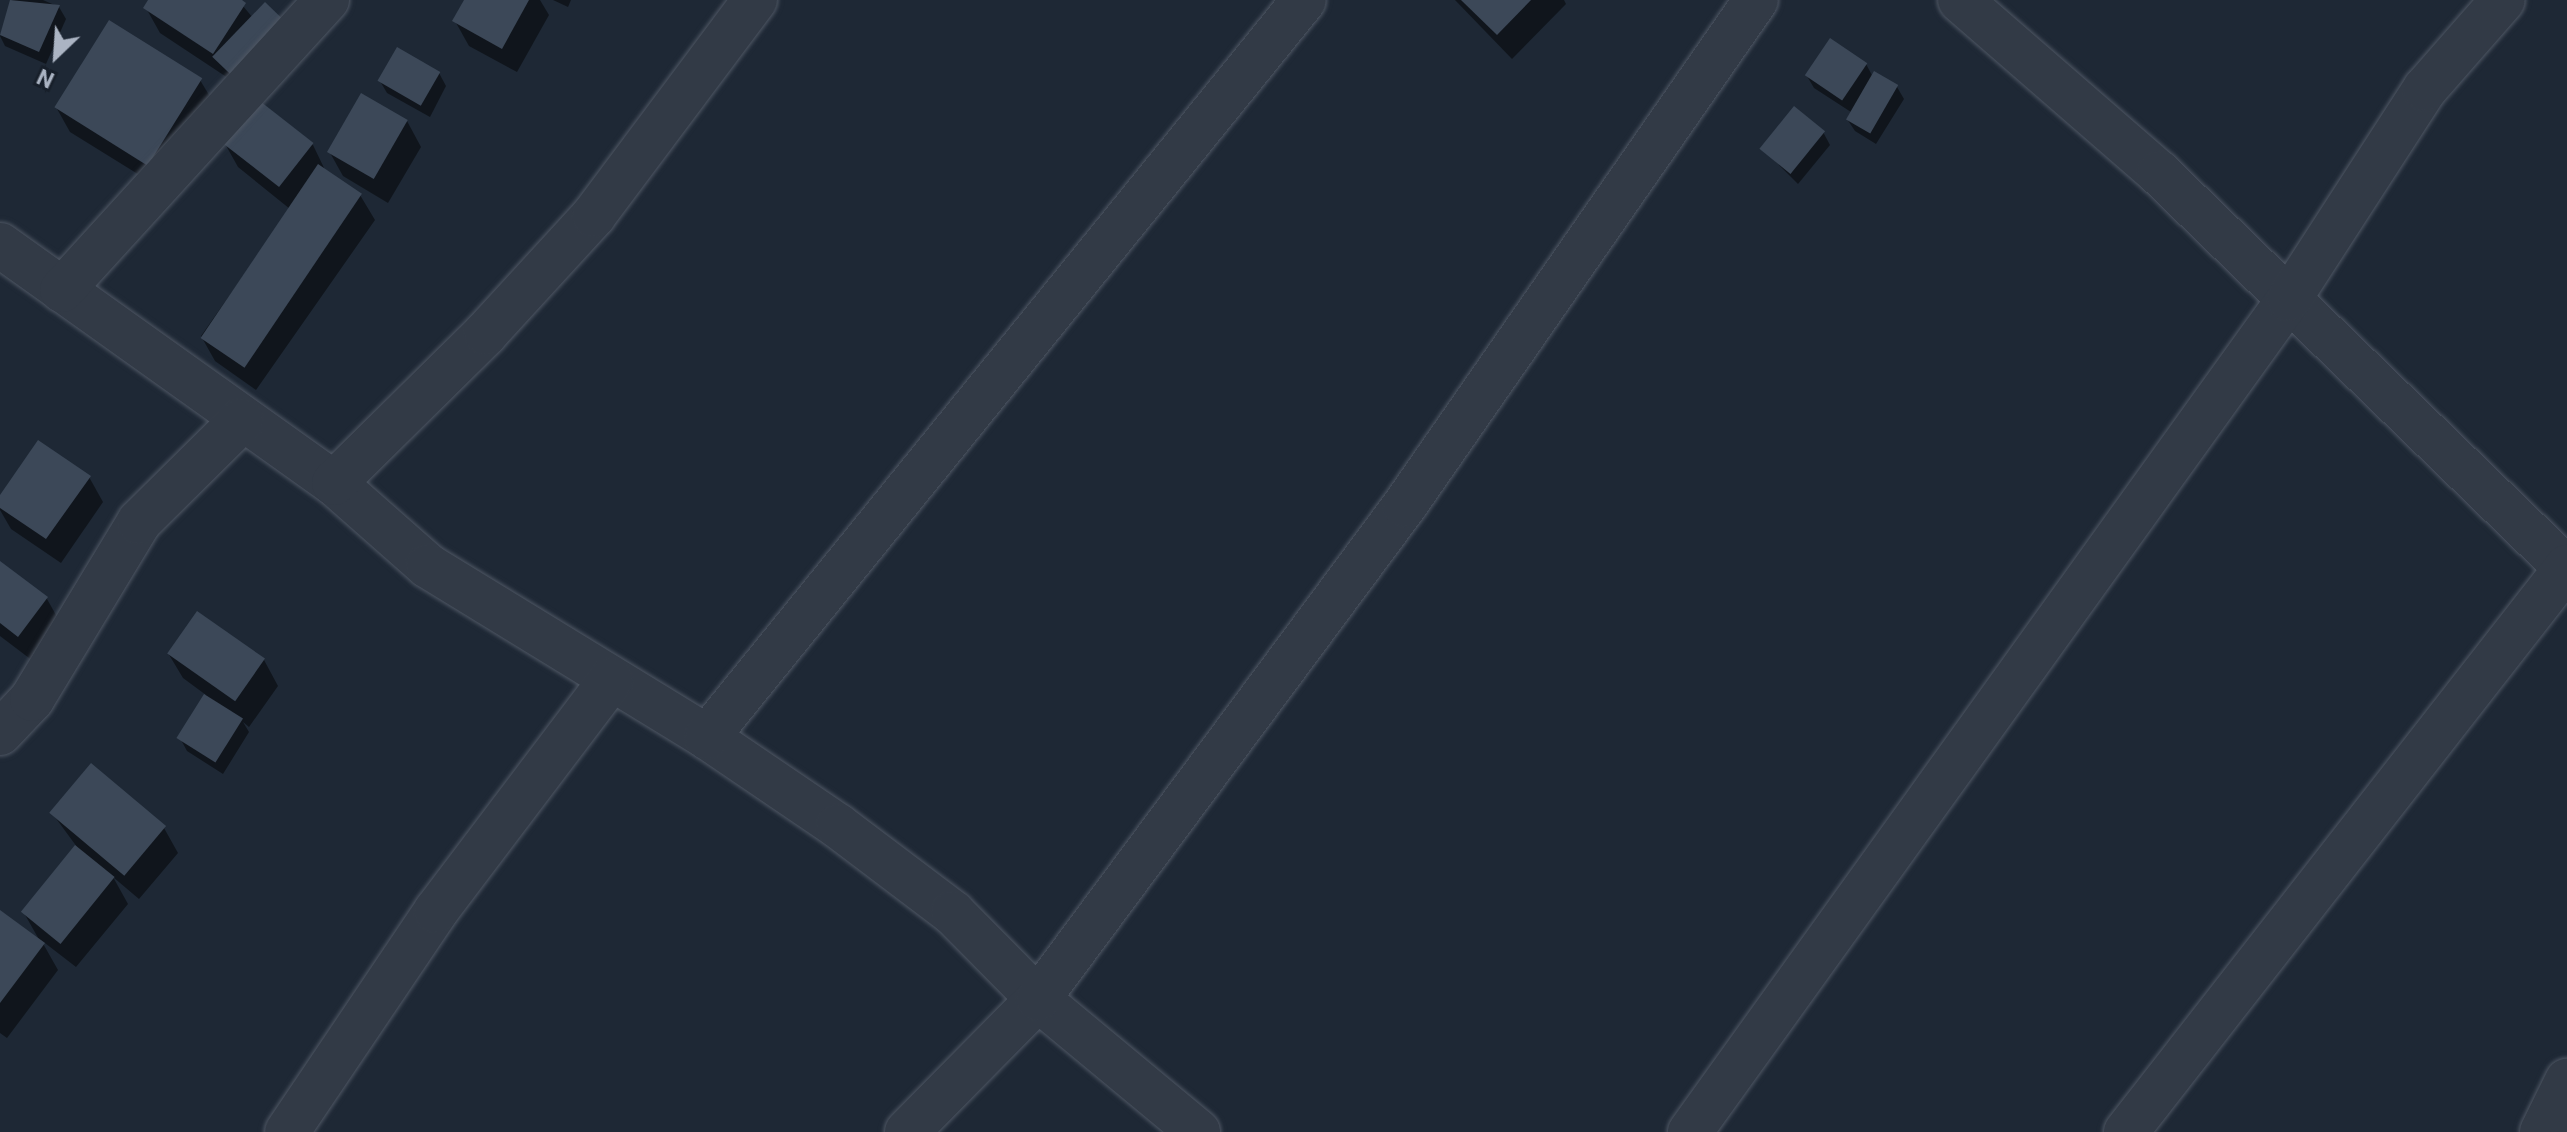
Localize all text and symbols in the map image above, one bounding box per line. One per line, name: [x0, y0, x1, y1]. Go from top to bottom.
north arrow: [16, 16, 96, 96]
text: N: [33, 64, 58, 93]

